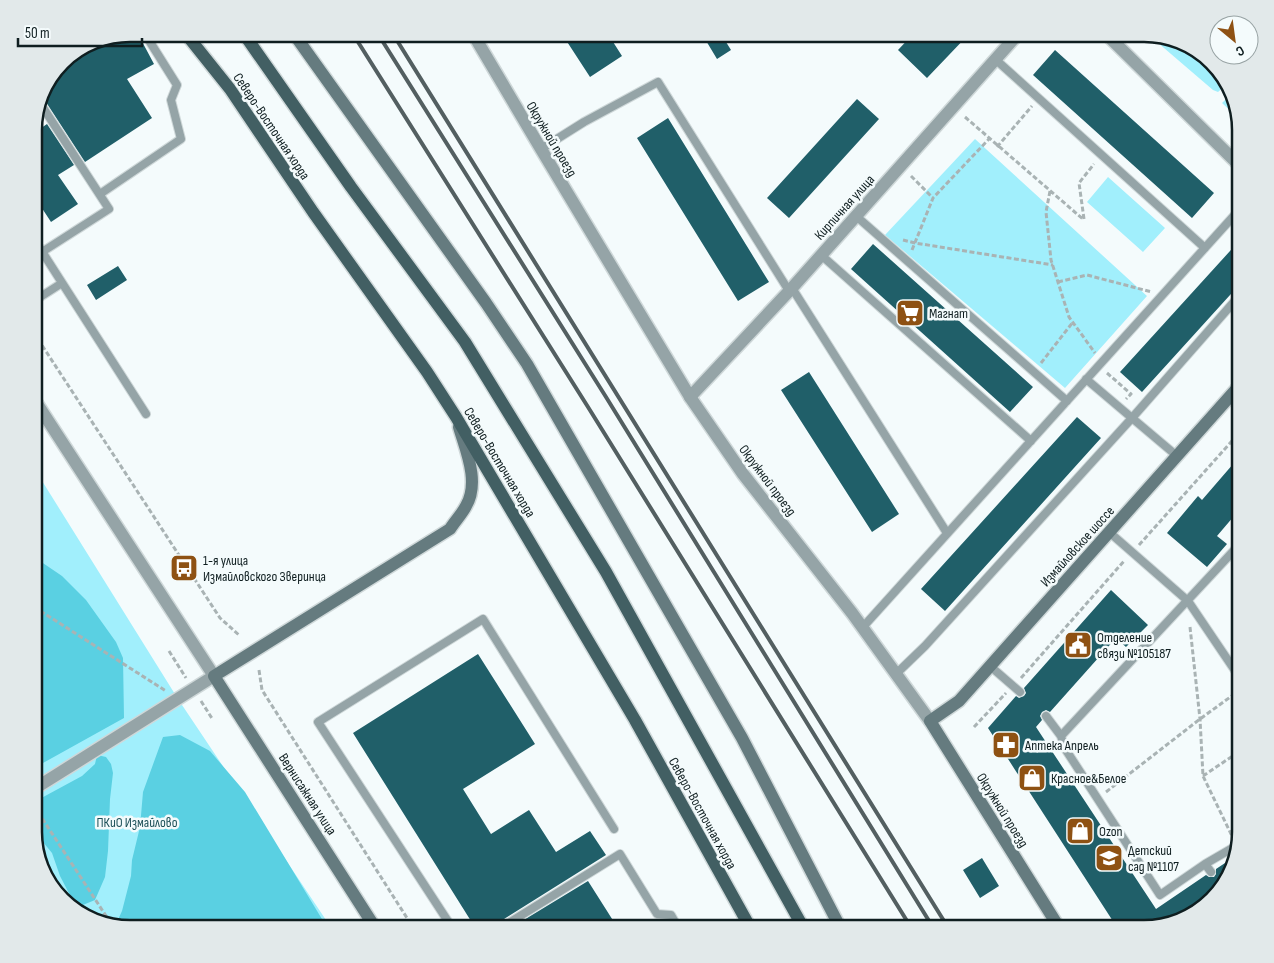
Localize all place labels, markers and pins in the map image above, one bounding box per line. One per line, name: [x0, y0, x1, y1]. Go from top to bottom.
supermarket icon: Магнат: [895, 298, 925, 328]
place label: Магнат: [929, 305, 968, 322]
place label: 1-я улица Измайловского Зверинца: [203, 552, 326, 585]
bus stop icon: 1-я улица Измайловского Зверинца: [169, 553, 199, 583]
place label: Отделение связи №105187: [1097, 629, 1171, 662]
public building icon: Отделение связи №105187: [1063, 630, 1093, 660]
pharmacy icon: Аптека Апрель: [991, 730, 1021, 760]
place label: Аптека Апрель: [1024, 737, 1099, 754]
shop icon: Красное&Белое: [1017, 763, 1047, 793]
place label: Красное&Белое: [1051, 770, 1126, 787]
shop icon: Ozon: [1065, 816, 1095, 846]
place label: Ozon: [1099, 823, 1123, 840]
place label: Детский сад №1107: [1128, 842, 1179, 875]
school or university icon: Детский сад №1107: [1094, 843, 1124, 873]

